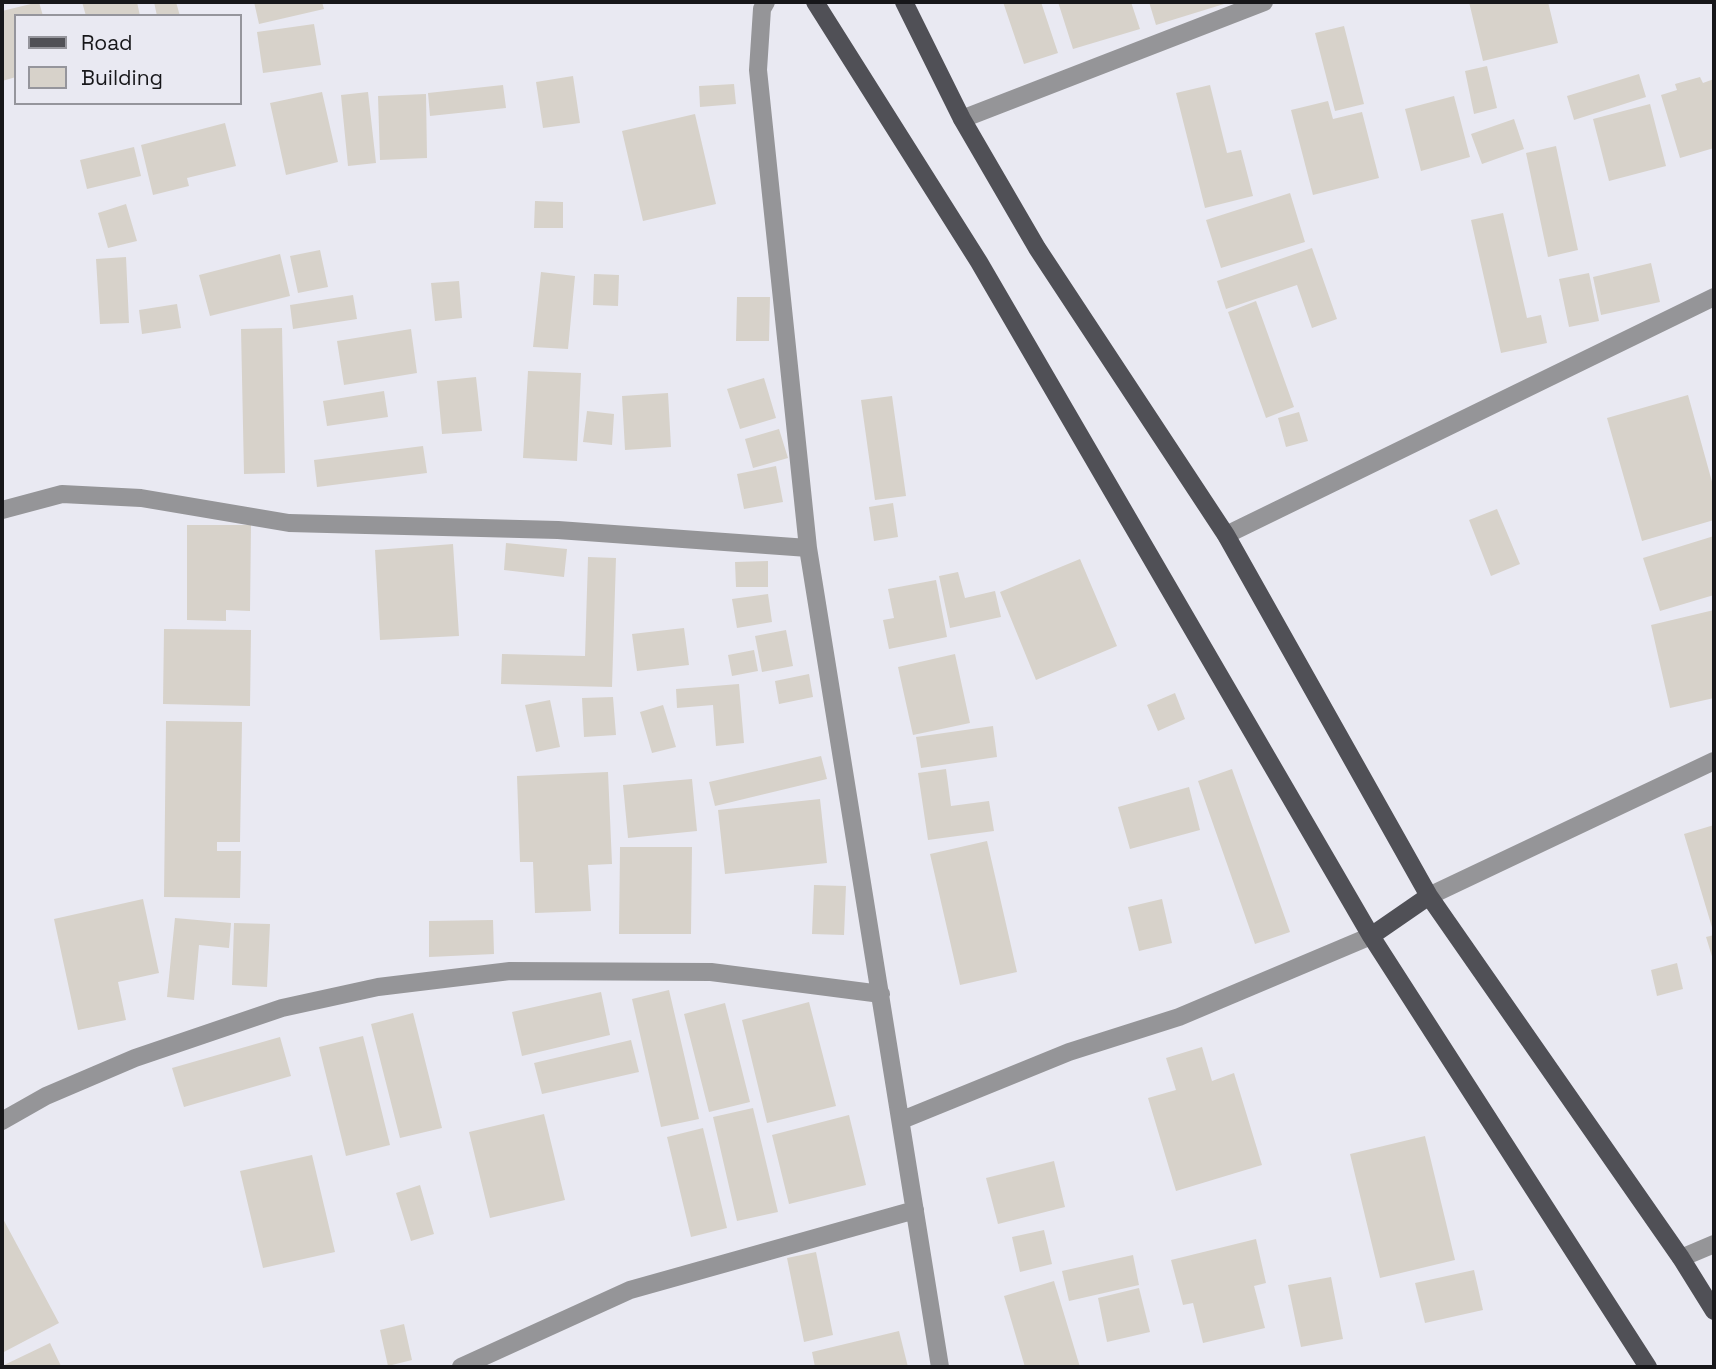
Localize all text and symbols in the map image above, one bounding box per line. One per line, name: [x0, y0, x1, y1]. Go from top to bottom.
legend: [14, 14, 242, 105]
text: Road: [81, 29, 133, 56]
text: Building: [81, 64, 163, 91]

